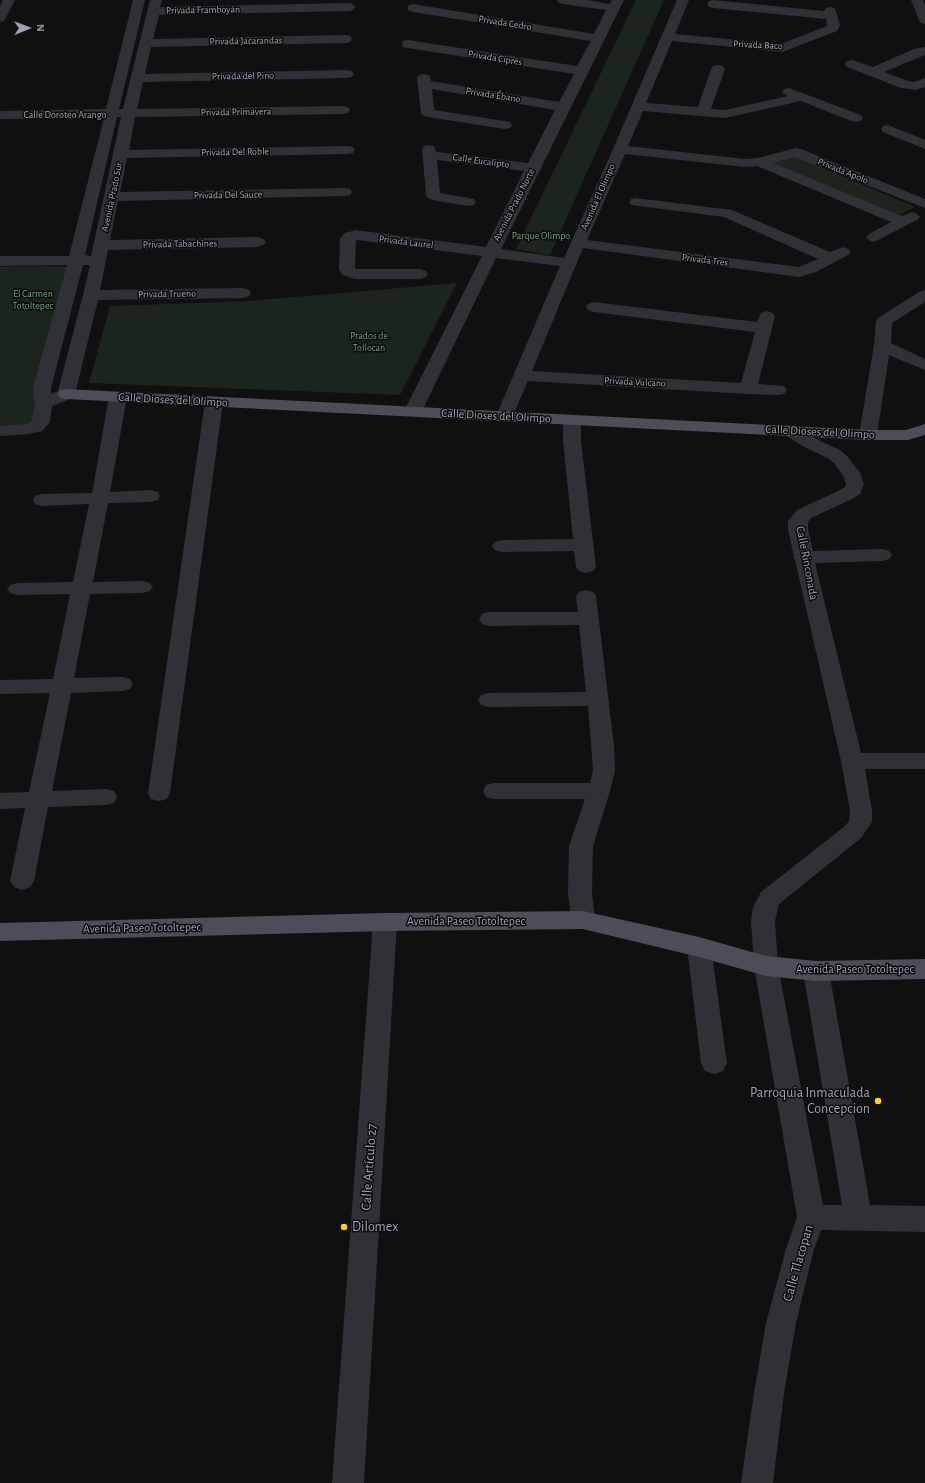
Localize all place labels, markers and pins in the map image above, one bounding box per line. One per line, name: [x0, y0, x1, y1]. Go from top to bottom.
place label: Parroquia Inmaculada Concepcion: [750, 1085, 870, 1118]
marker: Parroquia Inmaculada Concepcion: [873, 1096, 883, 1106]
place label: Dilomex: [352, 1219, 398, 1235]
marker: Dilomex: [339, 1222, 349, 1232]

